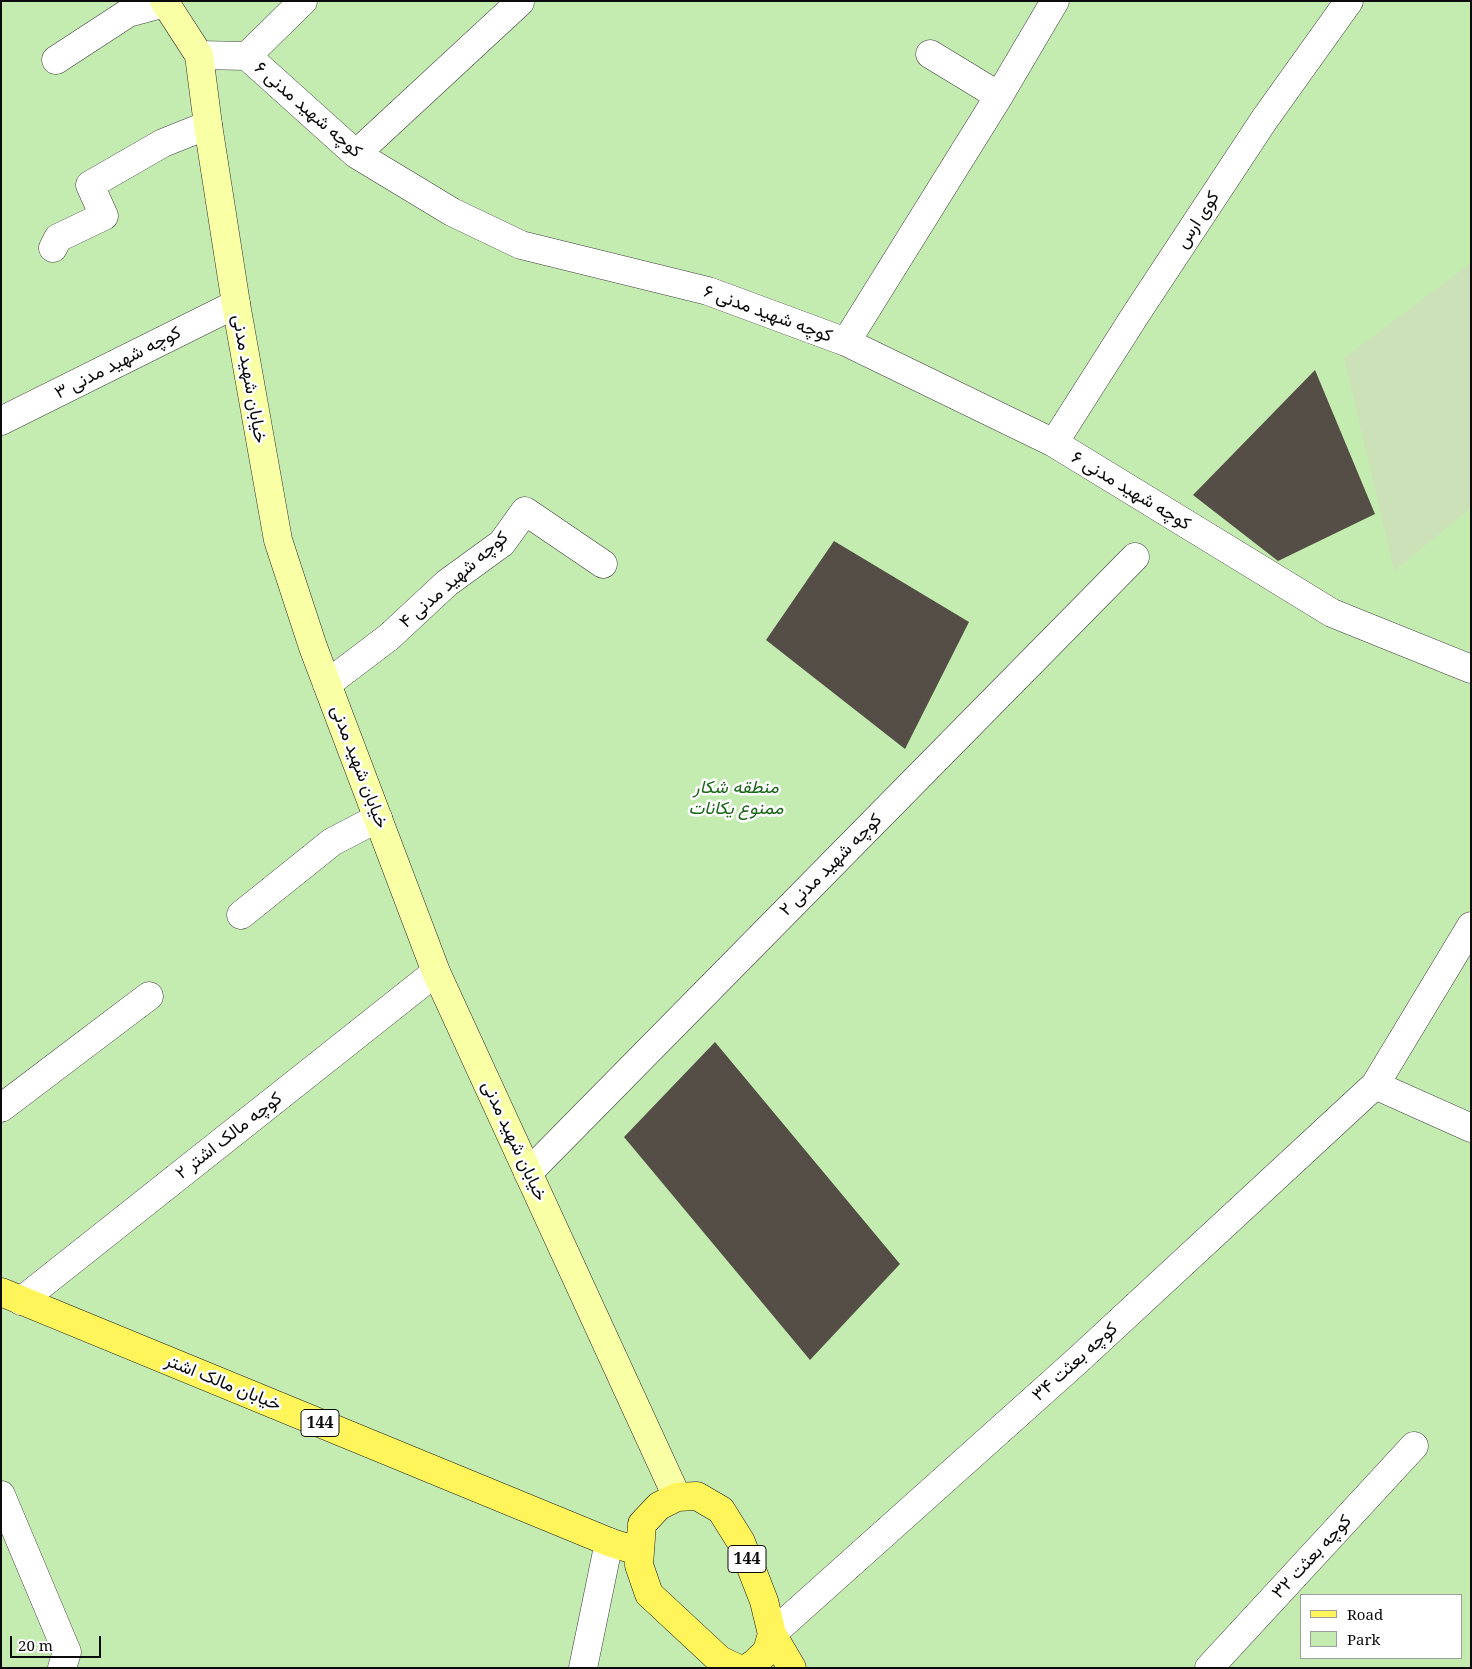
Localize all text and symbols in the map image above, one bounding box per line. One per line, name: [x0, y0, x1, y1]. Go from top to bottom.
street label: کوچه شهید مدنی ۶: [250, 57, 366, 163]
street label: کوی ارس: [1172, 187, 1224, 253]
street label: کوچه شهید مدنی ۶: [701, 281, 835, 347]
street label: خیابان شهید مدنی: [227, 313, 271, 445]
street label: کوچه شهید مدنی ۳: [51, 322, 185, 404]
street label: کوچه شهید مدنی ۶: [1067, 447, 1195, 535]
street label: کوچه شهید مدنی ۴: [395, 527, 513, 633]
street label: خیابان شهید مدنی: [326, 702, 392, 832]
park label: منطقه شکار ممنوع یکانات: [689, 777, 783, 820]
street label: کوچه شهید مدنی ۲: [775, 809, 887, 921]
street label: خیابان شهید مدنی: [477, 1077, 551, 1205]
street label: کوچه مالک اشتر ۲: [171, 1088, 287, 1184]
street label: کوچه بعثت ۳۴: [1028, 1318, 1122, 1406]
street label: خیابان مالک اشتر: [162, 1350, 284, 1416]
road number: 144: [301, 1410, 339, 1436]
street label: کوچه بعثت ۳۲: [1268, 1511, 1356, 1603]
road number: 144: [728, 1546, 766, 1572]
legend: [1300, 1594, 1462, 1659]
text: Road: [1347, 1604, 1383, 1624]
scale bar: [12, 1626, 104, 1658]
text: Park: [1347, 1629, 1380, 1649]
text: 20 m: [18, 1635, 53, 1655]

